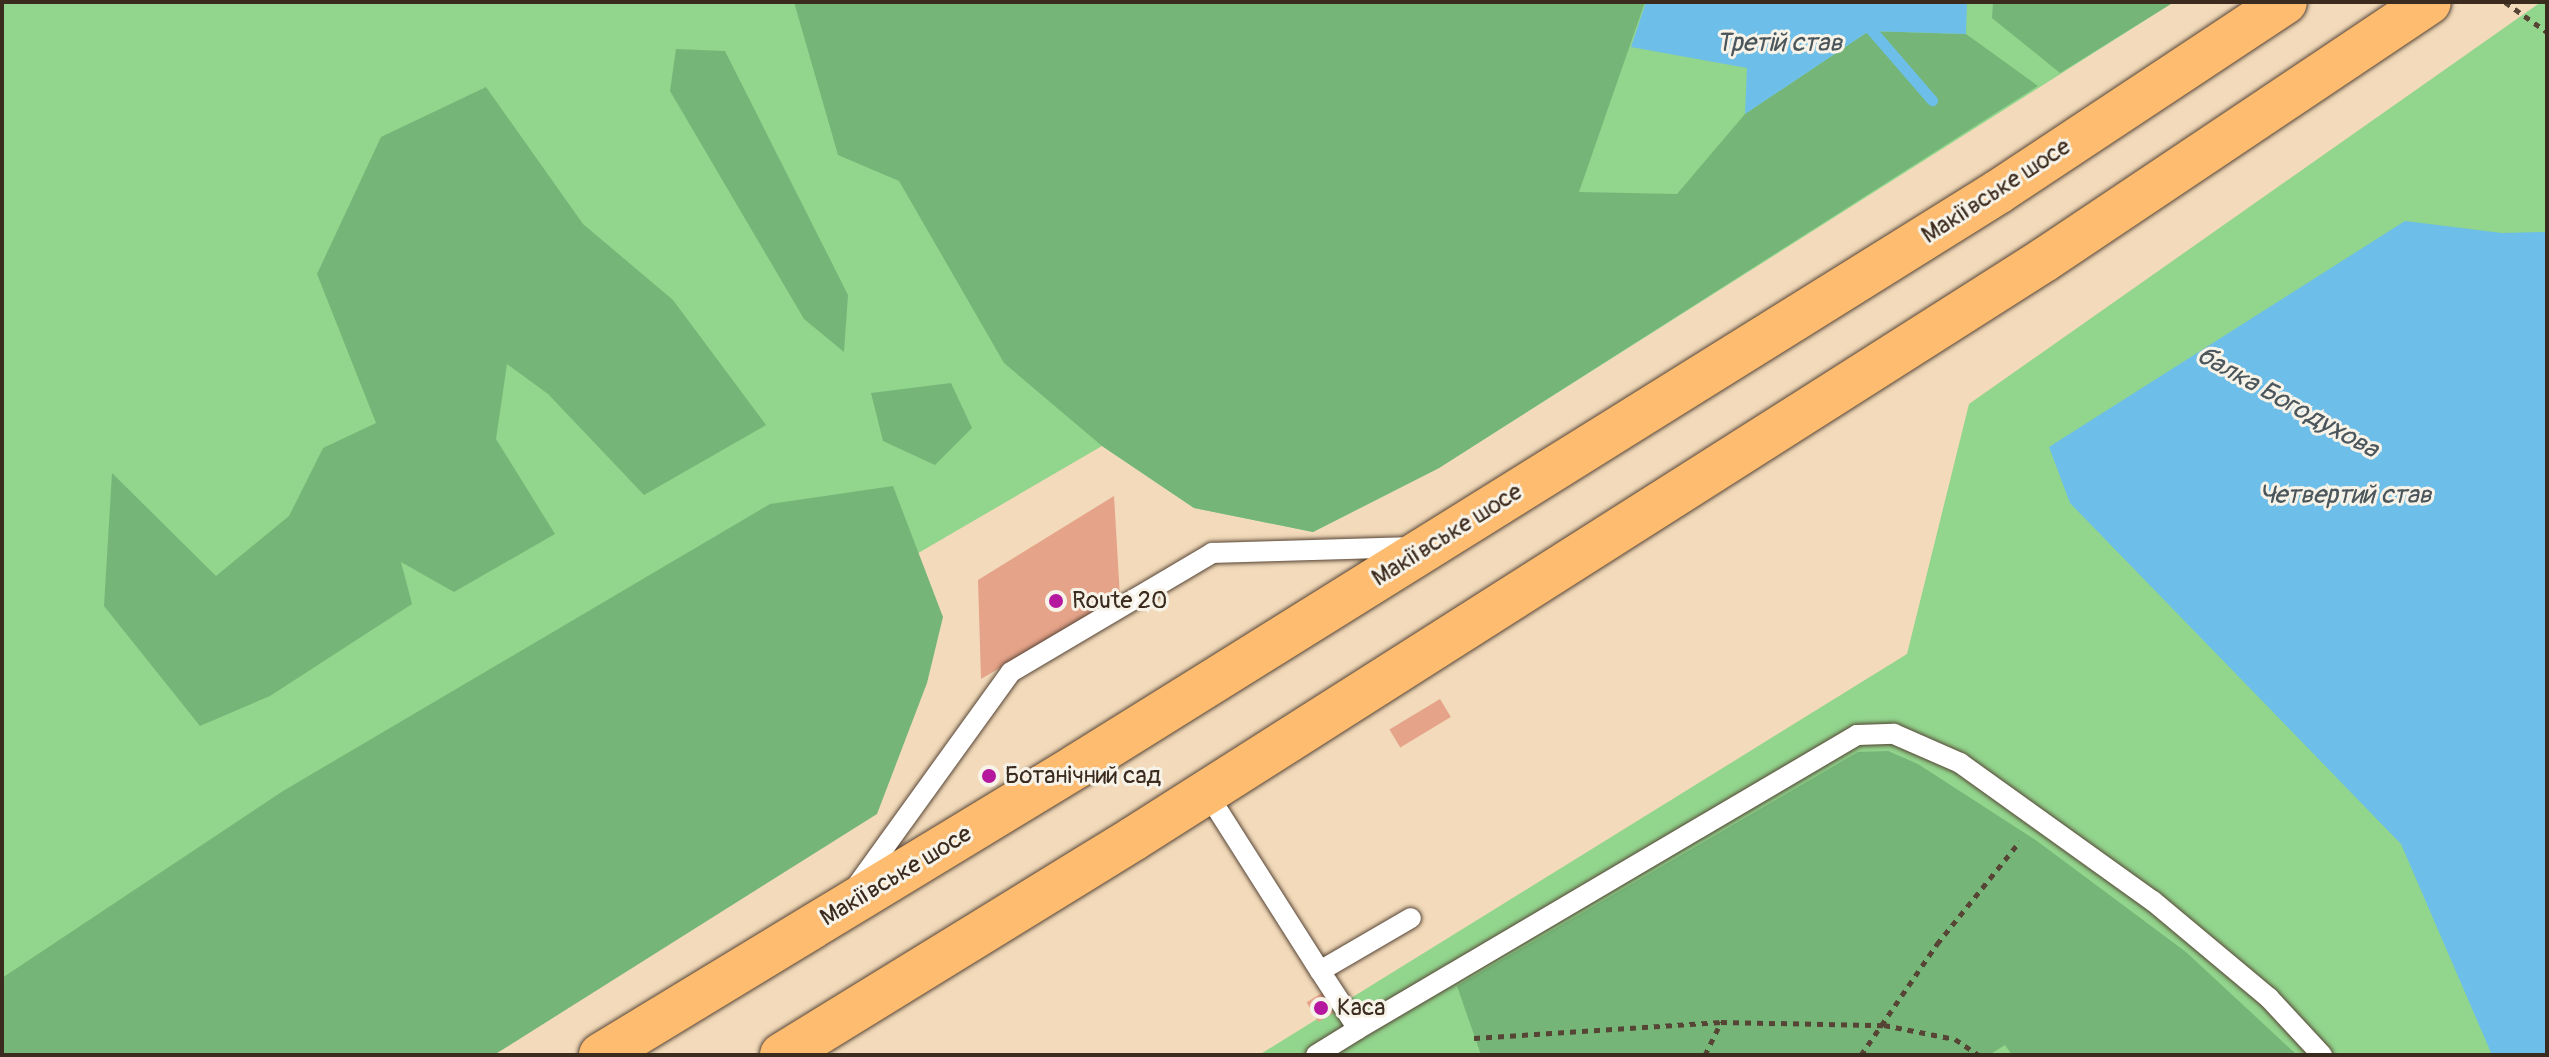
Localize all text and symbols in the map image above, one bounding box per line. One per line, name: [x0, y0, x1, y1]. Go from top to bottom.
water label: Третій став: [1716, 28, 1842, 60]
street label: Макіївське шосе: [1916, 132, 2076, 250]
water label: балка Богодухова: [2191, 340, 2383, 466]
street label: Макіївське шосе: [1367, 477, 1527, 593]
water label: Четвертий став: [2259, 480, 2431, 512]
place label: Route 20: [1072, 587, 1167, 615]
marker: Route 20: [1047, 592, 1065, 610]
place label: Ботанічний сад: [1005, 762, 1161, 790]
marker: Ботанічний сад: [980, 767, 998, 785]
street label: Макіївське шосе: [815, 819, 977, 933]
place label: Каса: [1337, 994, 1385, 1022]
marker: Каса: [1312, 999, 1330, 1017]

